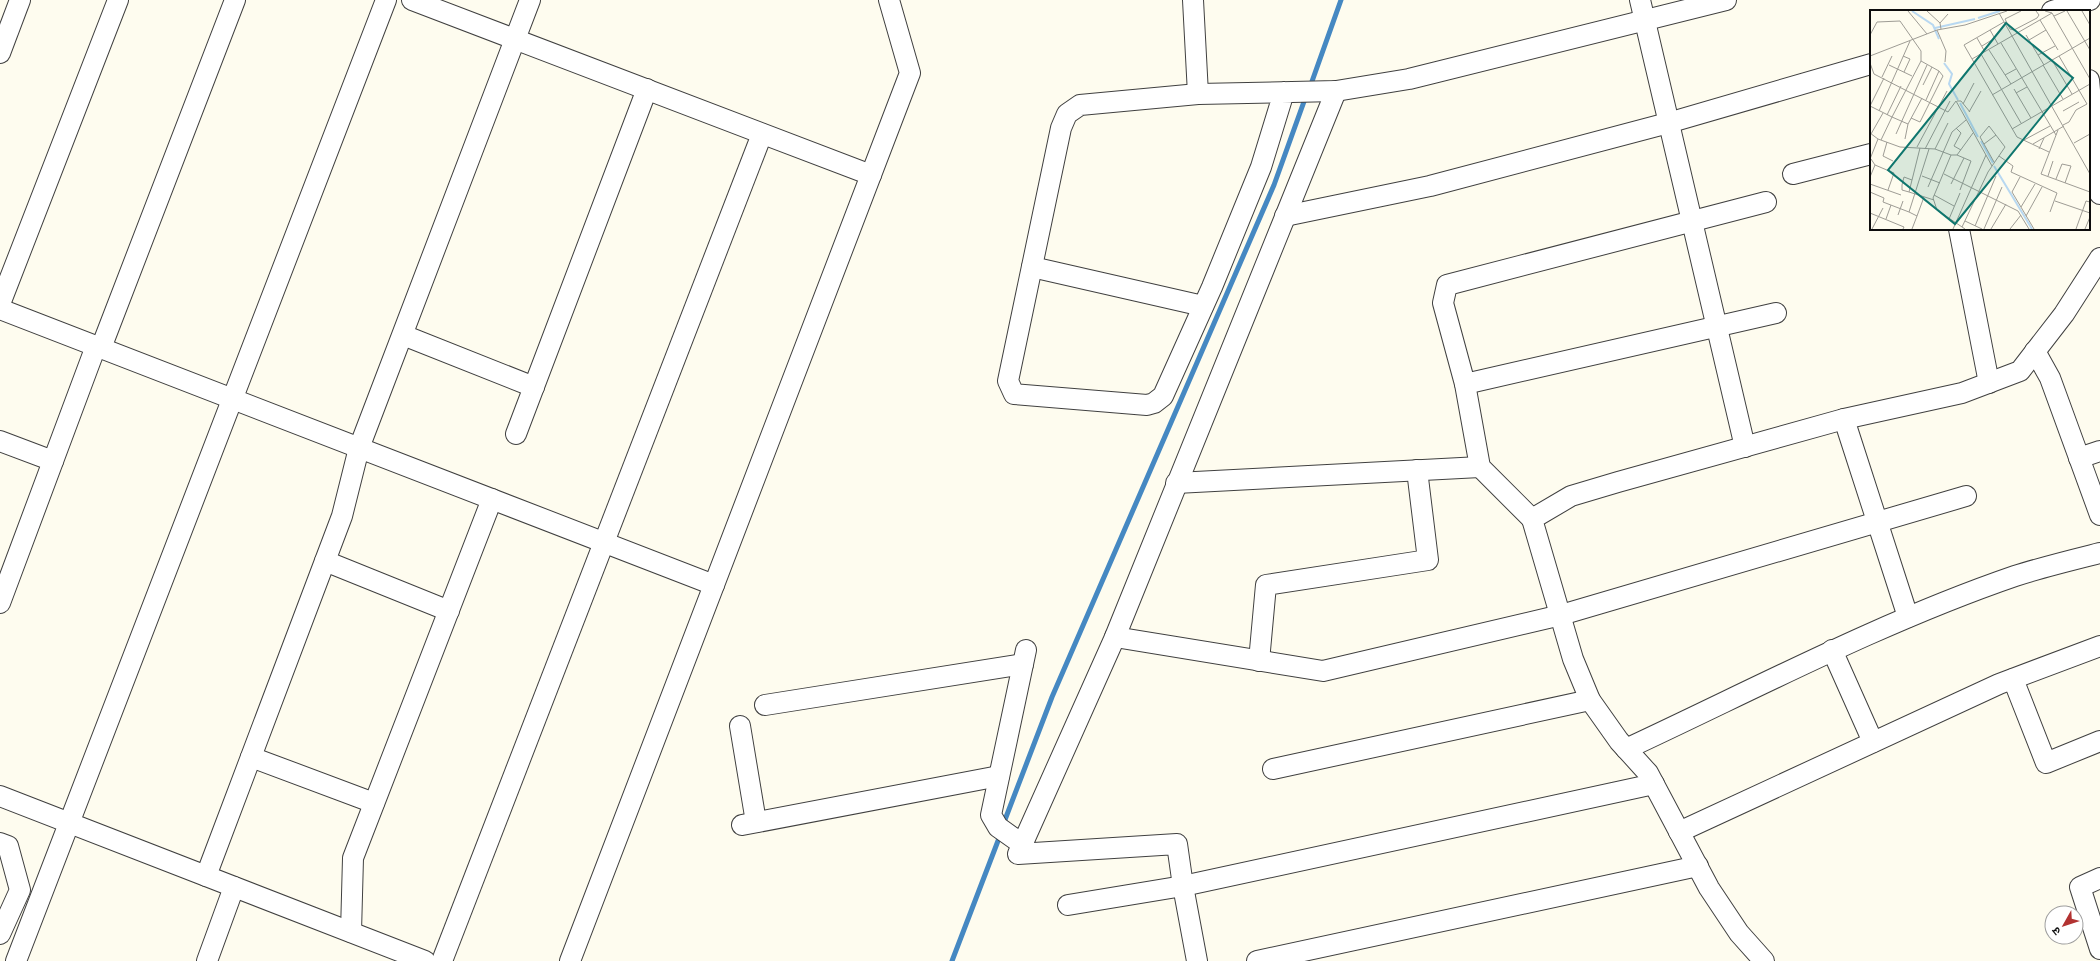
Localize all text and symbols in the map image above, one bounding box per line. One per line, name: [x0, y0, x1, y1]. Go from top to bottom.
inset map: [1870, 10, 2090, 230]
north arrow: [2044, 905, 2084, 945]
text: उ: [2048, 924, 2064, 938]

